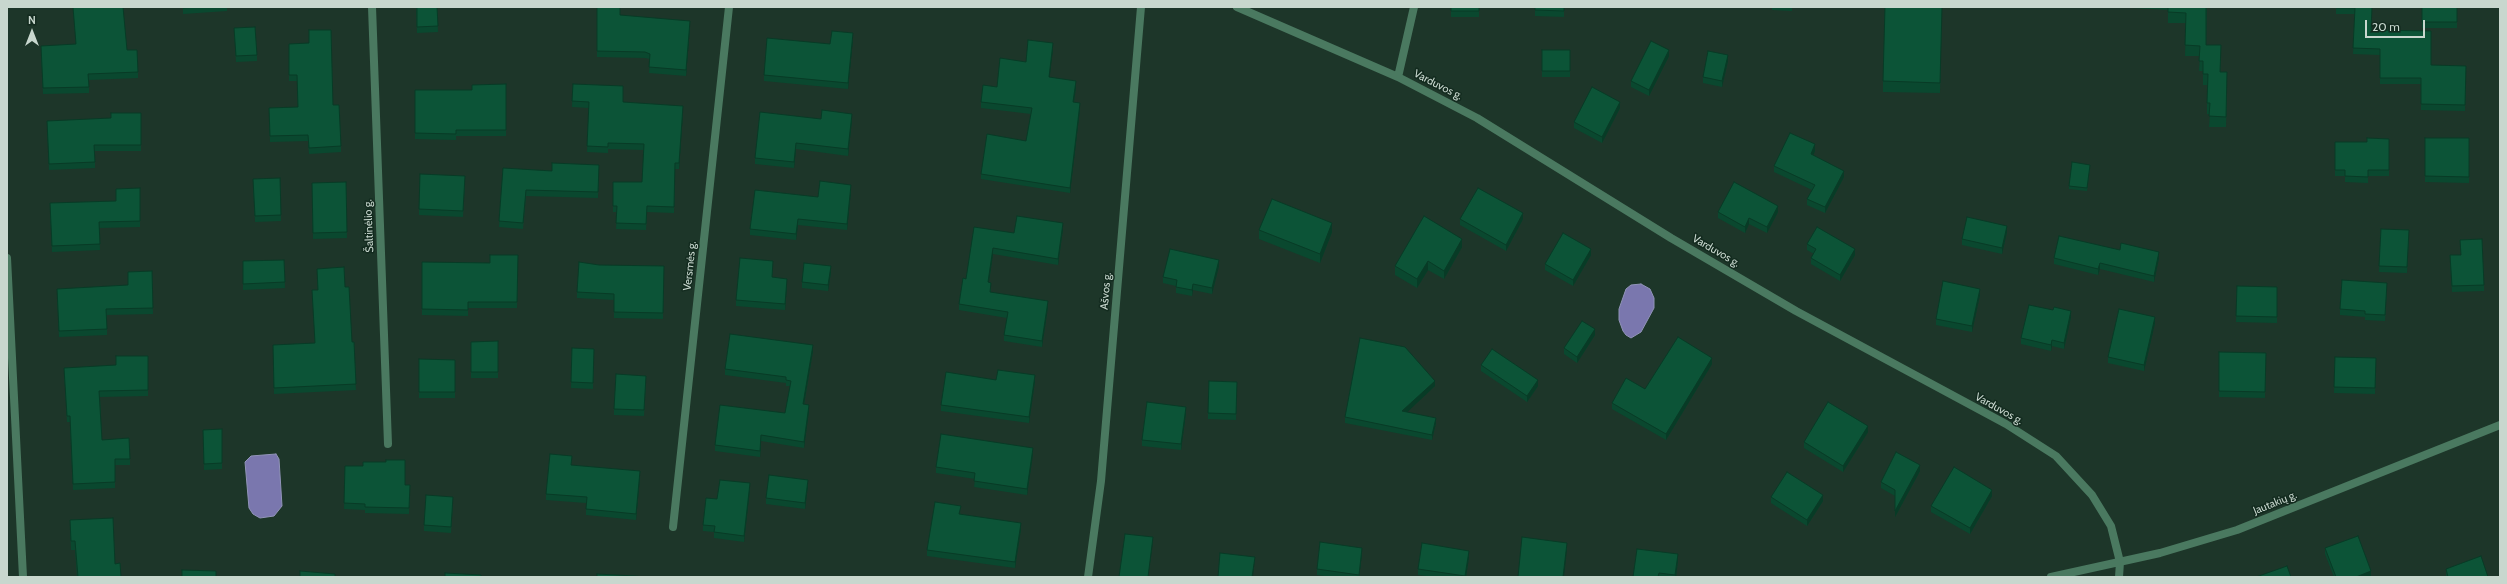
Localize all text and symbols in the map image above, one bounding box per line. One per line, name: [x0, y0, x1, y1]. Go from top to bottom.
north arrow: [12, 12, 52, 52]
scale bar: [2367, 12, 2427, 38]
text: N: [28, 13, 36, 27]
text: 20 m: [2372, 19, 2400, 34]
street label: Varduvos g.: [1411, 67, 1465, 103]
street label: Šaltinėlio g.: [361, 199, 377, 253]
street label: Varduvos g.: [1690, 232, 1742, 270]
street label: Versmės g.: [681, 241, 699, 291]
street label: Ašvos g.: [1098, 272, 1114, 310]
street label: Varduvos g.: [1973, 390, 2025, 428]
street label: Jautakių g.: [2251, 488, 2299, 518]

